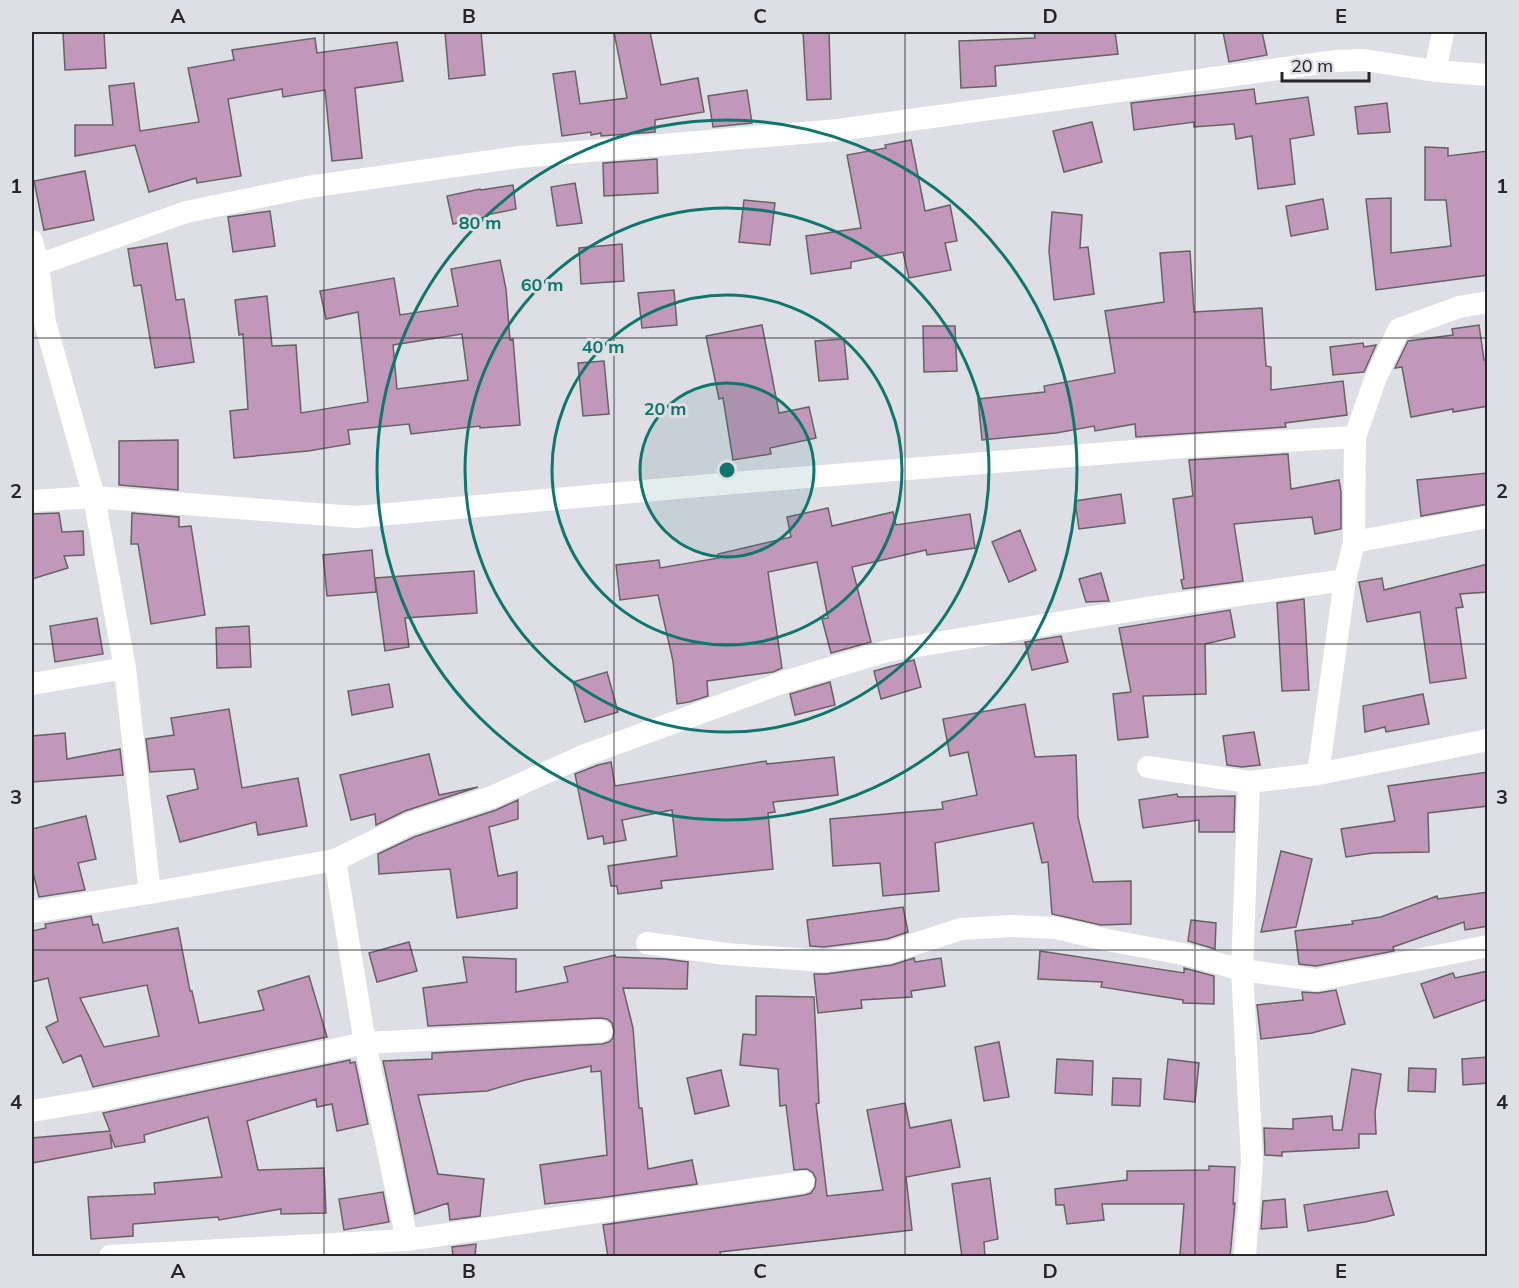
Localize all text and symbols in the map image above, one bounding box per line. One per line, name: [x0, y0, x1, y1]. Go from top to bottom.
text: A: [171, 3, 186, 28]
text: B: [462, 3, 476, 28]
text: C: [753, 3, 767, 28]
text: D: [1042, 3, 1058, 28]
text: E: [1335, 3, 1347, 28]
scale bar: [1282, 45, 1369, 83]
text: 20 m: [1291, 54, 1333, 77]
text: 1: [10, 173, 22, 198]
text: 1: [1496, 173, 1508, 198]
text: 80 m: [459, 211, 501, 234]
text: 60 m: [521, 273, 563, 296]
text: 40 m: [582, 335, 624, 358]
text: 20 m: [644, 397, 686, 420]
centre of rings: [717, 460, 737, 480]
text: 2: [10, 478, 22, 503]
text: 2: [1496, 478, 1508, 503]
text: 3: [10, 784, 22, 809]
text: 3: [1496, 784, 1508, 809]
text: 4: [10, 1089, 22, 1114]
text: 4: [1496, 1089, 1508, 1114]
text: A: [171, 1258, 186, 1283]
text: B: [462, 1258, 476, 1283]
text: C: [753, 1258, 767, 1283]
text: D: [1042, 1258, 1058, 1283]
text: E: [1335, 1258, 1347, 1283]

